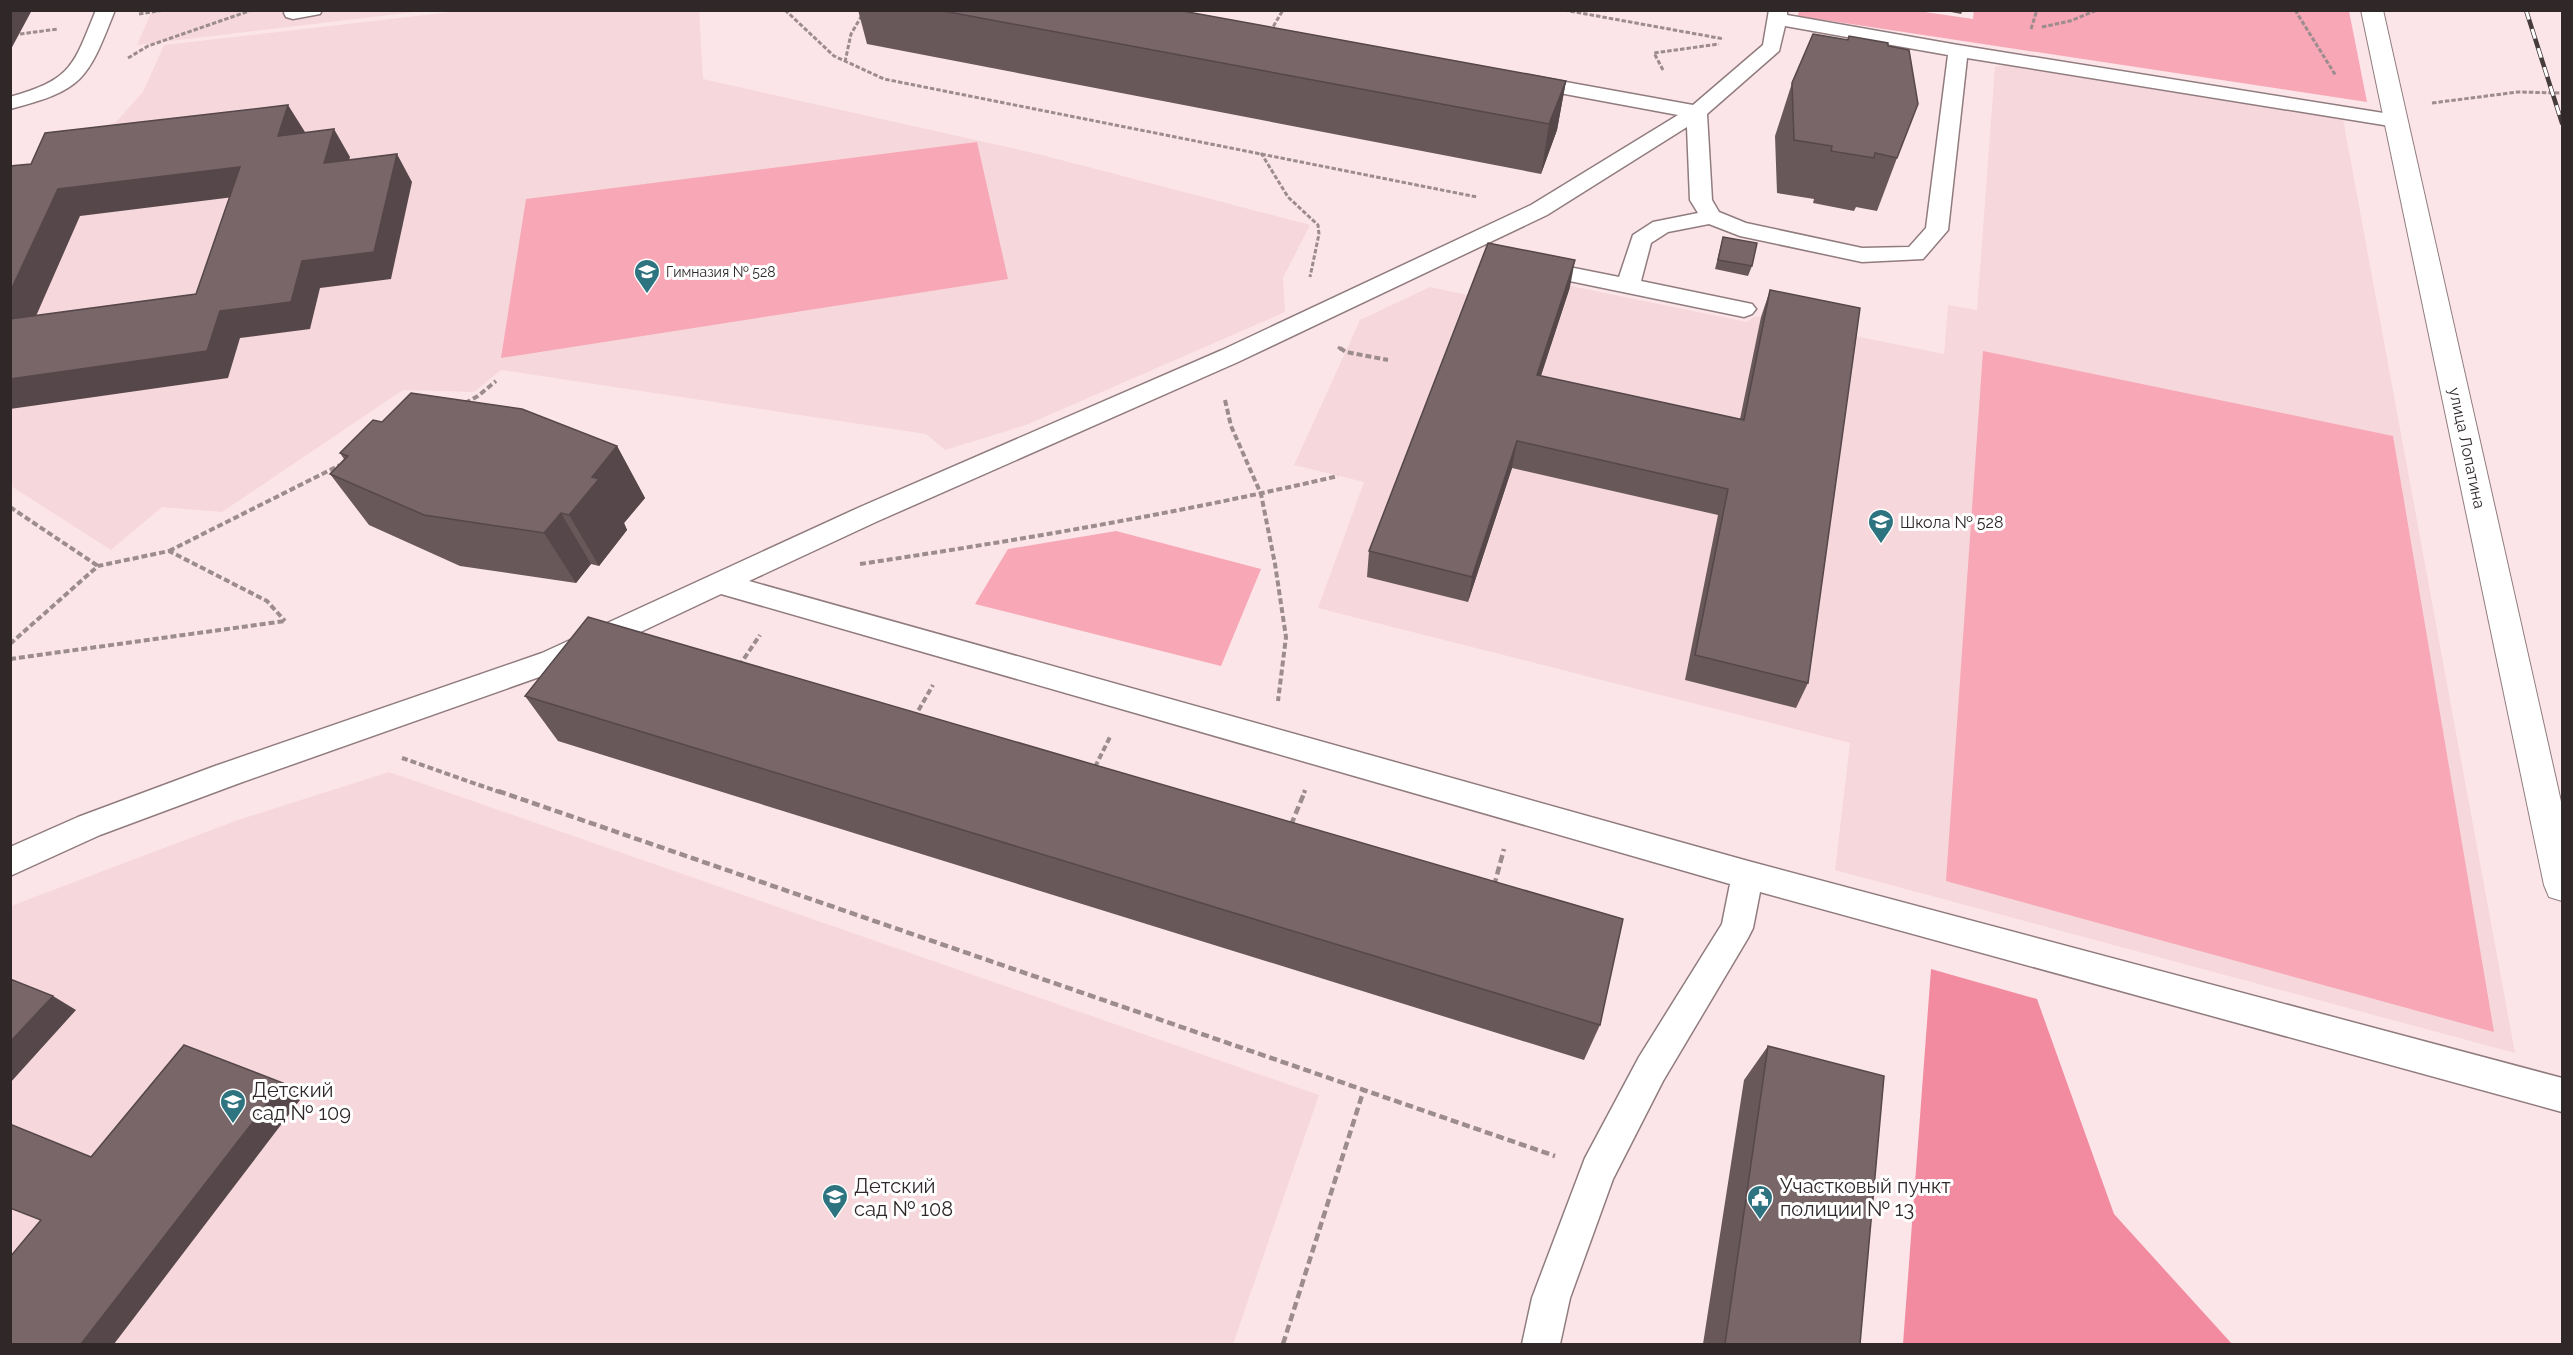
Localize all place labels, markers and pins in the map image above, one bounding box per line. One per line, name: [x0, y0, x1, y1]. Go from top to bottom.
school or university icon: Гимназия № 528: [632, 257, 662, 295]
place label: Гимназия № 528: [666, 264, 775, 280]
school or university icon: Школа № 528: [1866, 507, 1896, 545]
place label: Школа № 528: [1900, 513, 2003, 532]
place label: Детский сад № 109: [252, 1078, 351, 1125]
school or university icon: Детский сад № 109: [218, 1087, 248, 1125]
place label: Детский сад № 108: [854, 1174, 953, 1221]
place label: Участковый пункт полиции № 13: [1780, 1174, 1951, 1221]
school or university icon: Детский сад № 108: [820, 1182, 850, 1220]
public building icon: Участковый пункт полиции № 13: [1745, 1183, 1775, 1221]

